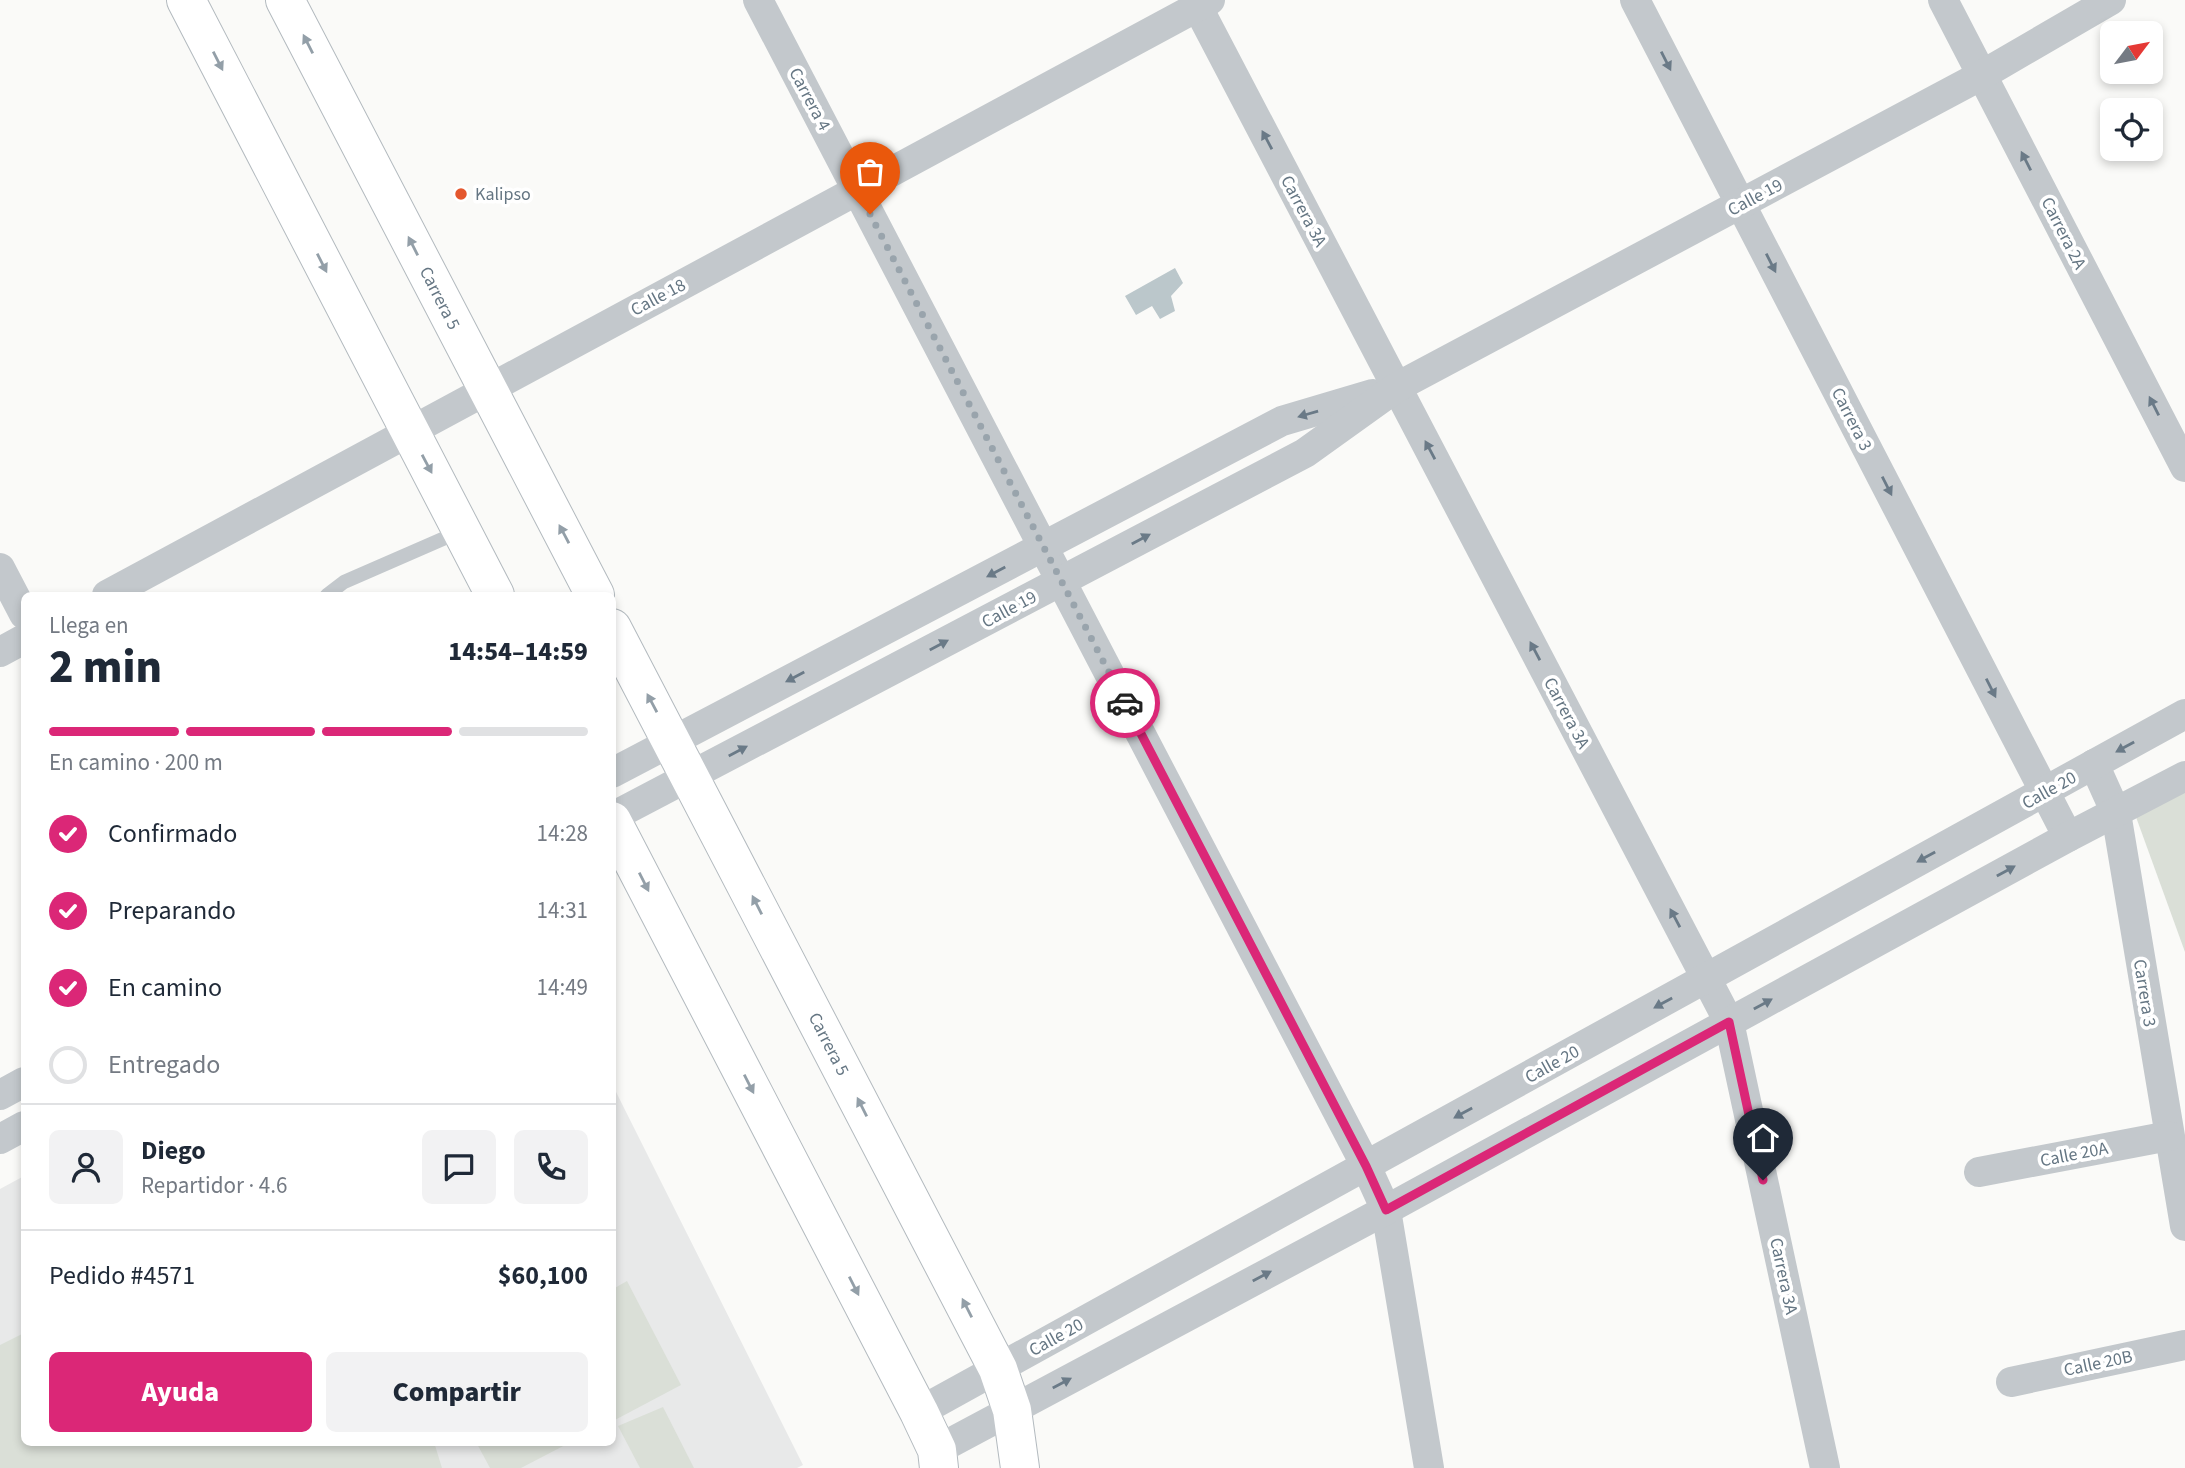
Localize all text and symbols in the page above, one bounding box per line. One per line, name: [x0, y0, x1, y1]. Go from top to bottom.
north arrow: [2100, 21, 2163, 84]
map controls: [2100, 21, 2163, 161]
one-way arrow: [303, 34, 314, 54]
one-way arrow: [211, 51, 223, 71]
one-way arrow: [1660, 51, 1672, 71]
street label: Carrera 4: [783, 63, 837, 135]
button: locate: [2100, 98, 2163, 161]
one-way arrow: [1262, 130, 1273, 150]
pin: [840, 142, 900, 214]
one-way arrow: [2021, 151, 2032, 171]
icon: bag: [851, 153, 889, 191]
street label: Carrera 3A: [1274, 171, 1333, 252]
street label: Calle 19: [1723, 173, 1787, 222]
place label: Kalipso: [475, 182, 531, 207]
marker: Kalipso: [453, 186, 469, 202]
street label: Carrera 2A: [2035, 193, 2092, 274]
one-way arrow: [408, 236, 419, 256]
one-way arrow: [316, 253, 328, 273]
one-way arrow: [1765, 253, 1777, 272]
street label: Carrera 5: [413, 262, 466, 334]
street label: Calle 18: [626, 273, 690, 322]
street label: Carrera 3: [1825, 383, 1878, 455]
one-way arrow: [2148, 396, 2159, 416]
one-way arrow: [1297, 409, 1318, 419]
one-way arrow: [1424, 440, 1435, 460]
one-way arrow: [421, 455, 433, 475]
one-way arrow: [1881, 476, 1892, 496]
one-way arrow: [558, 524, 570, 544]
one-way arrow: [1131, 534, 1151, 545]
one-way arrow: [986, 566, 1006, 577]
street label: Calle 19: [977, 585, 1041, 634]
text: Llega en: [49, 609, 129, 642]
text: 14:54–14:59: [448, 633, 588, 670]
text: 2 min: [49, 635, 162, 700]
one-way arrow: [930, 639, 949, 651]
one-way arrow: [1529, 642, 1541, 661]
courier: [1090, 668, 1160, 738]
one-way arrow: [784, 671, 804, 683]
street label: Carrera 3A: [1537, 673, 1596, 754]
one-way arrow: [1986, 678, 1997, 698]
icon: car: [1106, 684, 1144, 722]
one-way arrow: [646, 693, 657, 713]
one-way arrow: [2115, 741, 2135, 753]
one-way arrow: [728, 745, 748, 757]
text: En camino · 200 m: [49, 746, 223, 779]
street label: Calle 20: [2017, 765, 2081, 816]
icon: check: [49, 815, 87, 853]
text: Confirmado: [108, 815, 237, 852]
text: 14:28: [537, 817, 588, 850]
one-way arrow: [1916, 851, 1936, 863]
one-way arrow: [1997, 865, 2016, 877]
one-way arrow: [638, 872, 650, 892]
icon: check: [49, 892, 87, 930]
text: Preparando: [108, 892, 236, 929]
text: 14:31: [537, 894, 588, 927]
one-way arrow: [751, 895, 762, 915]
one-way arrow: [1669, 908, 1680, 928]
street label: Carrera 3: [2127, 958, 2162, 1029]
icon: check: [49, 969, 87, 1007]
text: En camino: [108, 969, 222, 1006]
text: 14:49: [537, 971, 588, 1004]
one-way arrow: [1653, 997, 1672, 1009]
one-way arrow: [1754, 998, 1774, 1010]
street label: Carrera 5: [802, 1008, 855, 1080]
street label: Calle 20: [1520, 1039, 1584, 1090]
text: Entregado: [108, 1046, 220, 1083]
one-way arrow: [743, 1074, 754, 1094]
one-way arrow: [856, 1097, 867, 1117]
one-way arrow: [1453, 1106, 1473, 1118]
pin: [1733, 1108, 1793, 1180]
icon: home: [1744, 1119, 1782, 1157]
button: person: [49, 1130, 123, 1204]
button: chat: [422, 1130, 496, 1204]
button: phone: [514, 1130, 588, 1204]
text: Diego: [141, 1132, 206, 1169]
street label: Calle 20A: [2038, 1136, 2110, 1173]
text: Repartidor · 4.6: [141, 1169, 287, 1202]
street label: Carrera 3A: [1763, 1235, 1804, 1317]
text: Pedido #4571: [49, 1257, 195, 1294]
text: $60,100: [498, 1257, 588, 1294]
one-way arrow: [1253, 1270, 1272, 1282]
one-way arrow: [847, 1276, 859, 1296]
one-way arrow: [961, 1298, 973, 1318]
street label: Calle 20: [1024, 1312, 1088, 1363]
street label: Calle 20B: [2061, 1344, 2135, 1383]
button: Ayuda: [49, 1352, 312, 1432]
button: Compartir: [326, 1352, 588, 1432]
one-way arrow: [1052, 1377, 1071, 1389]

